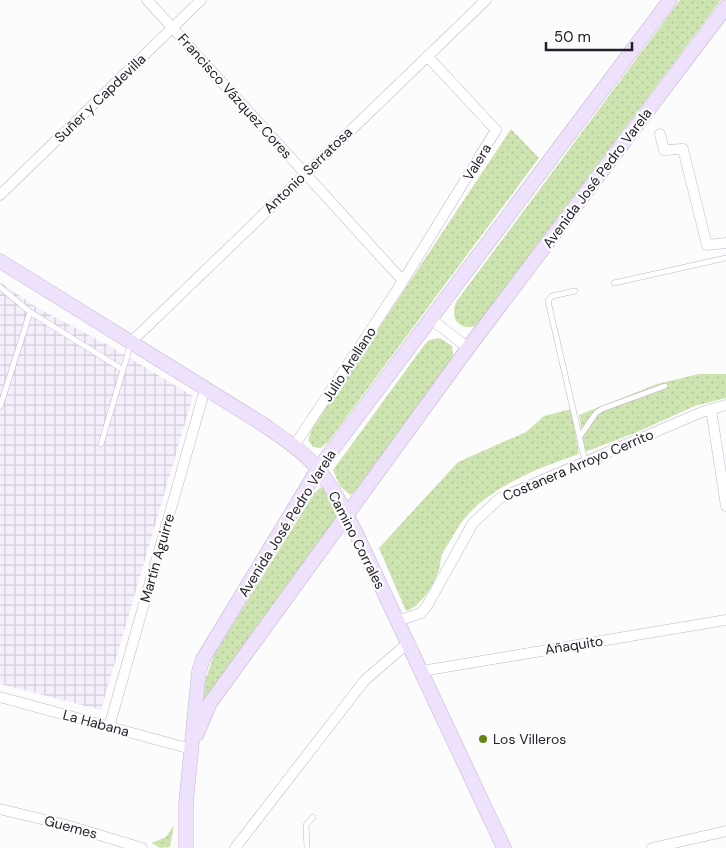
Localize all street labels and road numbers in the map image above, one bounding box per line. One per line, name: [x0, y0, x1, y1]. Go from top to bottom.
street label: Francisco Vázquez Cores: [174, 30, 296, 162]
street label: Suñer y Capdevilla: [51, 50, 149, 146]
street label: Avenida José Pedro Varela: [539, 105, 655, 251]
street label: Antonio Serratosa: [260, 123, 356, 217]
street label: Valera: [459, 140, 495, 184]
street label: Julio Arellano: [318, 323, 380, 405]
street label: Costanera Arroyo Cerrito: [500, 425, 656, 505]
street label: Avenida José Pedro Varela: [234, 446, 340, 600]
street label: Camino Corrales: [324, 488, 390, 592]
street label: Martín Aguirre: [136, 512, 178, 604]
street label: Añaquito: [544, 632, 604, 658]
street label: La Habana: [61, 706, 131, 740]
street label: Guemes: [43, 811, 99, 843]

